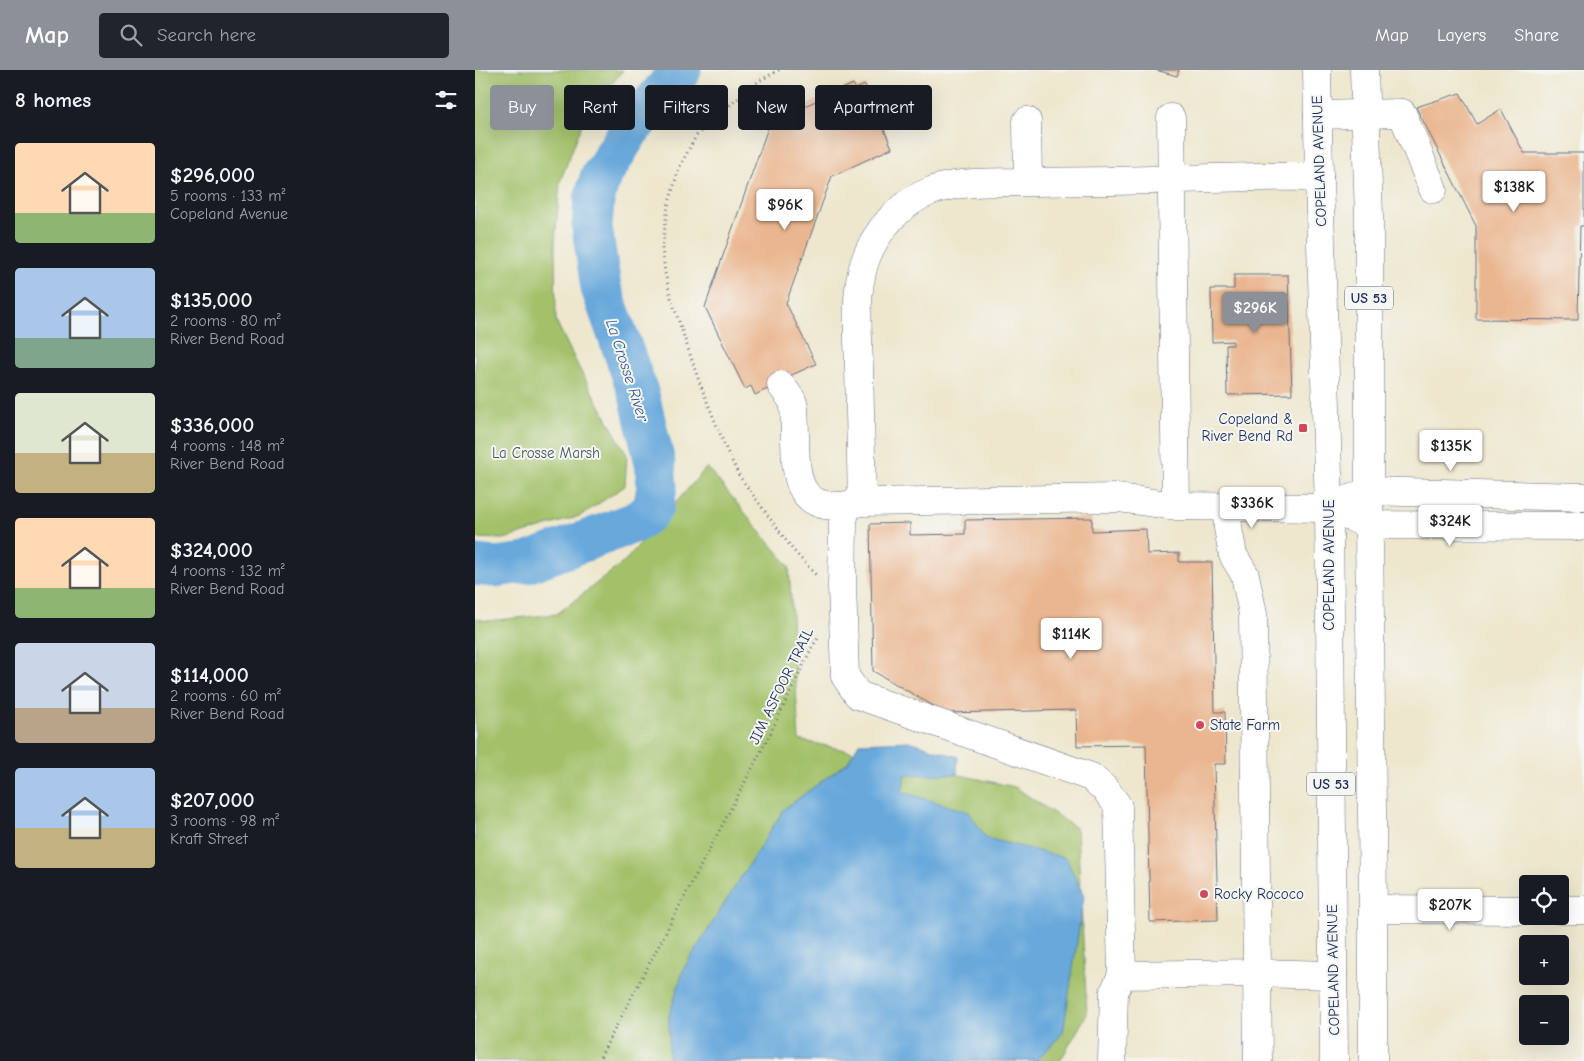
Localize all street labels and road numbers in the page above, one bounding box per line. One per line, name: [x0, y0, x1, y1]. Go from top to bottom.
street label: COPELAND AVENUE: [1308, 95, 1330, 227]
road number: US 53: [1345, 287, 1393, 310]
street label: COPELAND AVENUE: [1320, 499, 1338, 631]
street label: JIM ASFOOR TRAIL: [745, 624, 817, 747]
road number: US 53: [1307, 772, 1355, 796]
street label: COPELAND AVENUE: [1323, 904, 1343, 1036]

